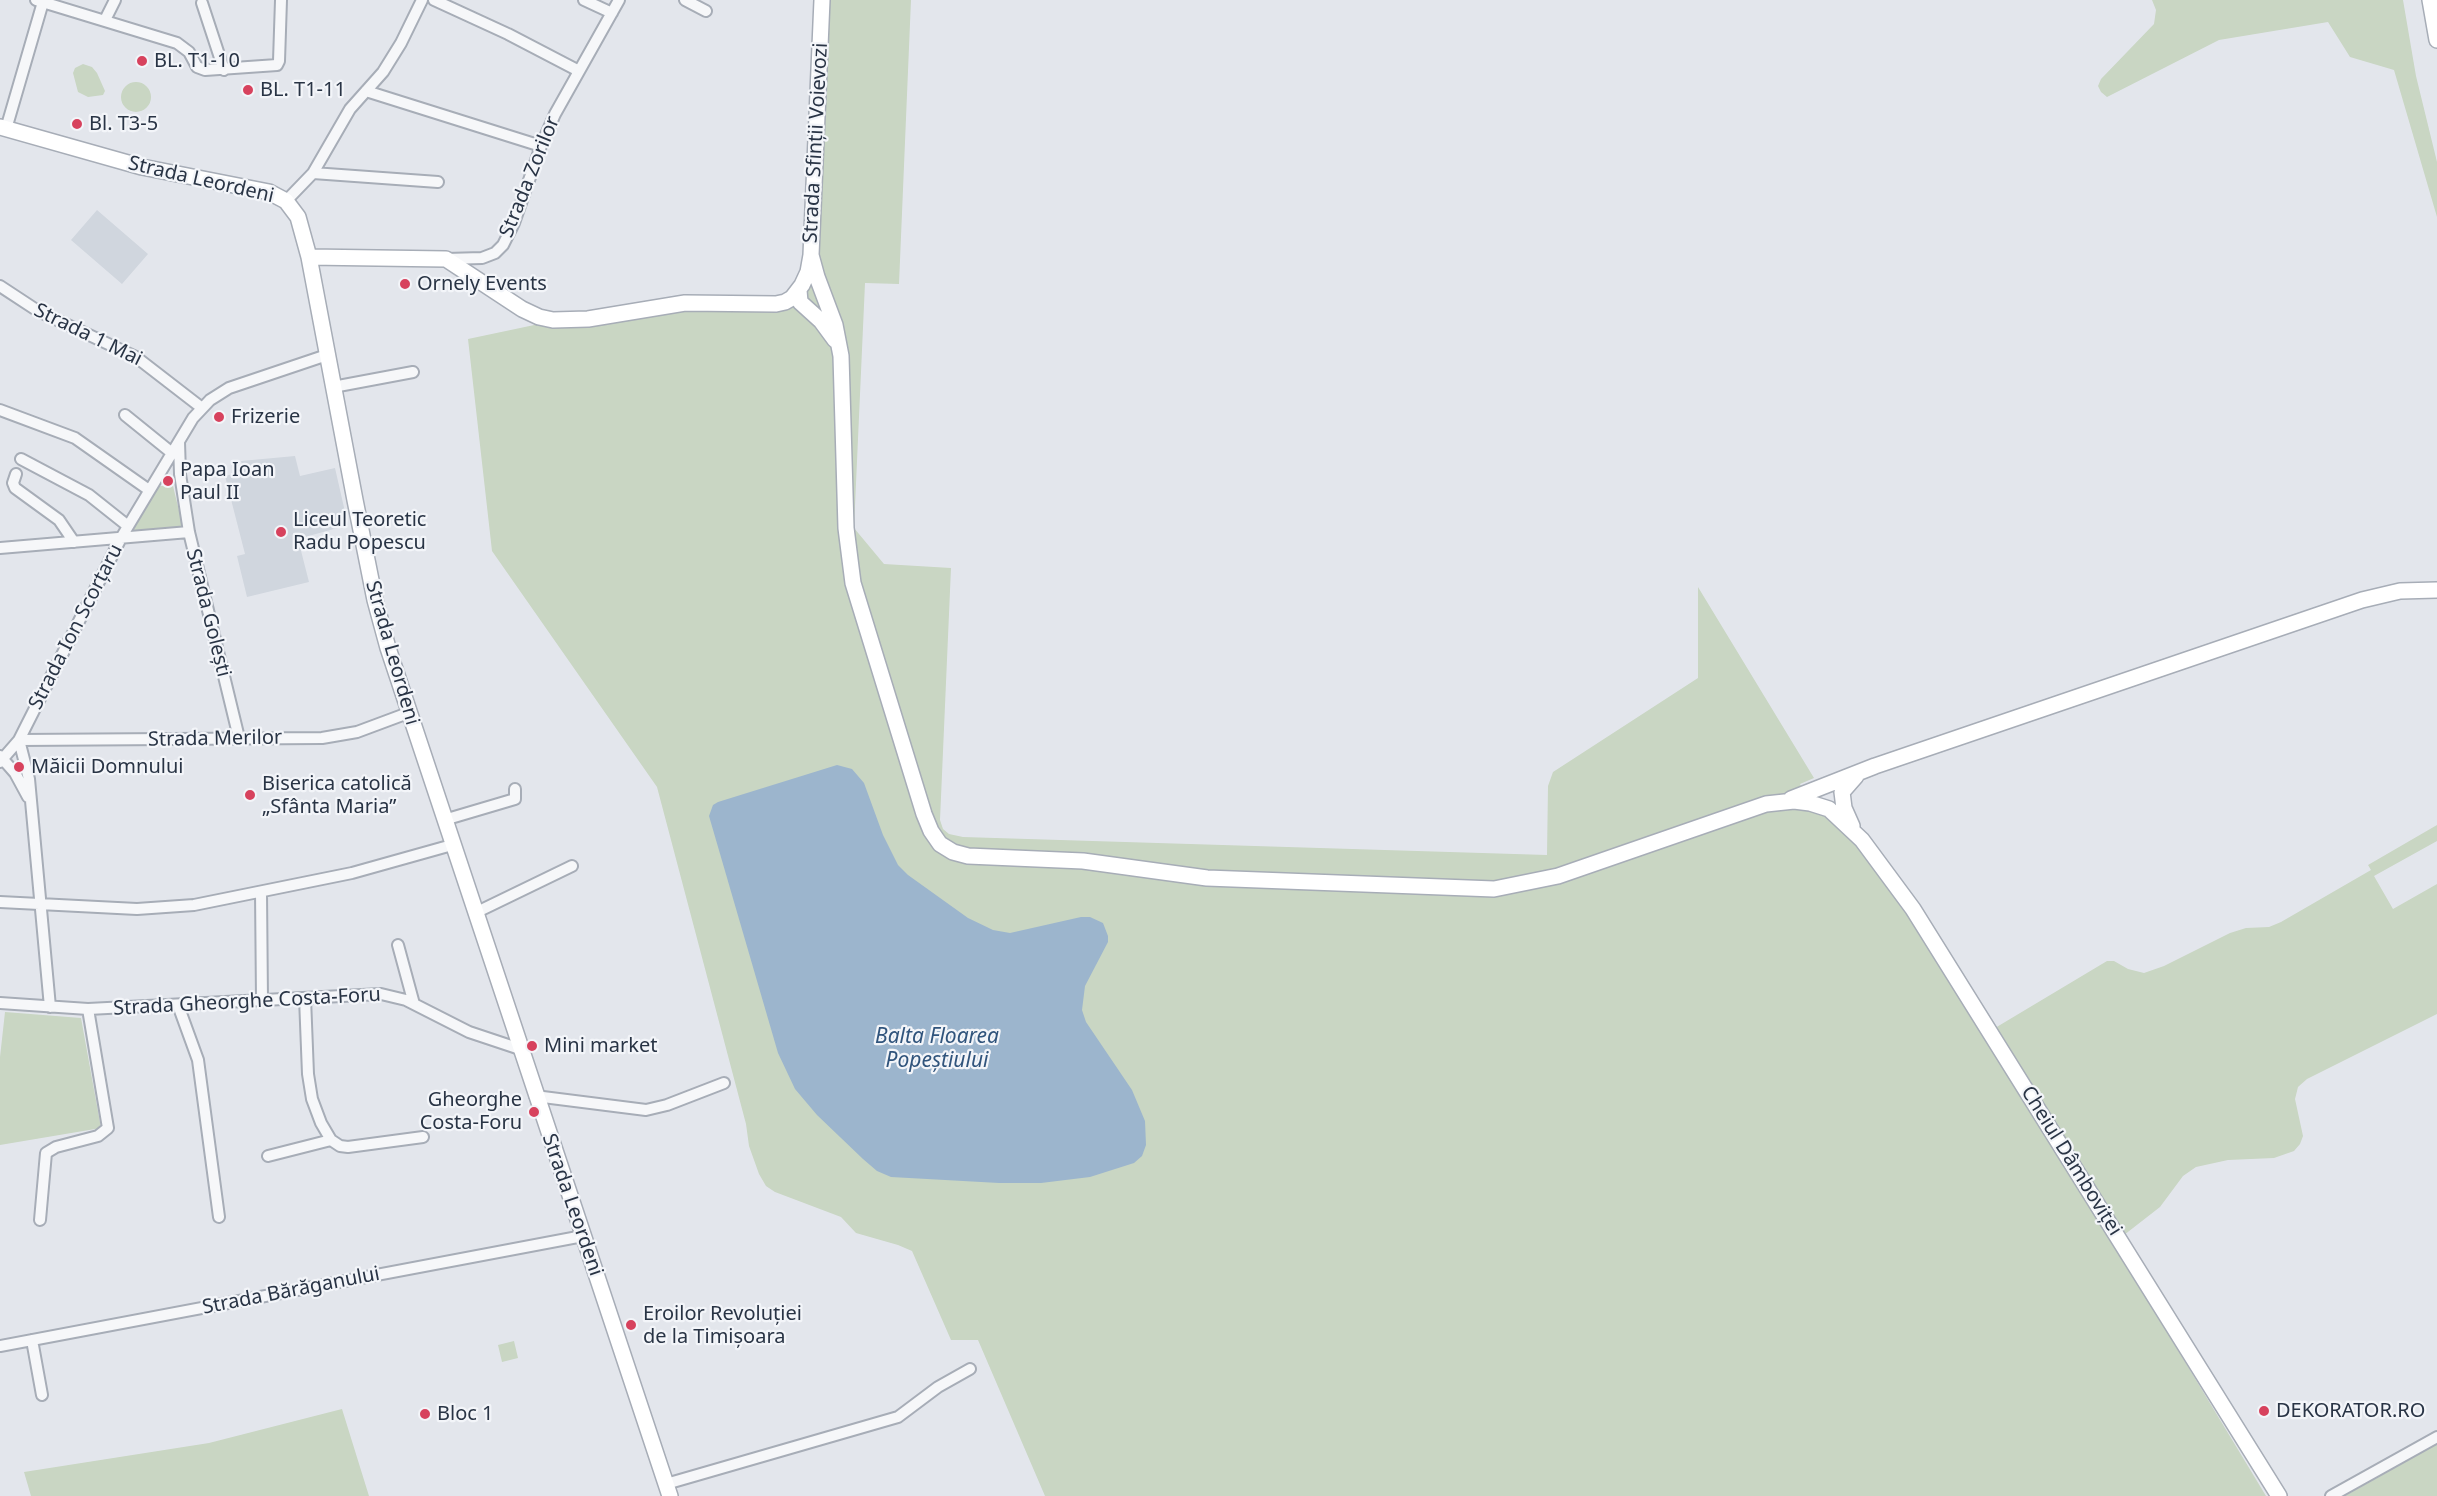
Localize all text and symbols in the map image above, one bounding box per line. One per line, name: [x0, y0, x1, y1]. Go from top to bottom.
street label: Strada Sfinții Voievozi: [799, 42, 833, 244]
place label: BL. T1-10: [154, 49, 240, 73]
marker: BL. T1-10: [135, 54, 149, 68]
place label: BL. T1-11: [260, 78, 346, 102]
marker: BL. T1-11: [241, 83, 255, 97]
place label: Bl. T3-5: [89, 112, 158, 136]
street label: Strada Zorilor: [495, 113, 565, 241]
marker: Bl. T3-5: [70, 117, 84, 131]
street label: Strada Leordeni: [126, 152, 276, 208]
place label: Ornely Events: [417, 272, 547, 296]
marker: Ornely Events: [398, 277, 412, 291]
street label: Strada 1 Mai: [30, 299, 146, 371]
place label: Frizerie: [231, 405, 300, 429]
marker: Frizerie: [212, 410, 226, 424]
place label: Papa Ioan Paul II: [180, 458, 274, 505]
marker: Papa Ioan Paul II: [161, 474, 175, 488]
place label: Liceul Teoretic Radu Popescu: [293, 508, 426, 555]
marker: Liceul Teoretic Radu Popescu: [274, 525, 288, 539]
street label: Strada Ion Scorțaru: [24, 540, 128, 714]
street label: Strada Golești: [181, 547, 235, 679]
street label: Strada Leordeni: [360, 578, 424, 728]
street label: Strada Merilor: [148, 726, 282, 752]
place label: Măicii Domnului: [31, 755, 183, 779]
marker: Măicii Domnului: [12, 760, 26, 774]
place label: Biserica catolică „Sfânta Maria”: [262, 772, 412, 819]
marker: Biserica catolică „Sfânta Maria”: [243, 788, 257, 802]
street label: Strada Gheorghe Costa-Foru: [113, 983, 381, 1021]
water label: Balta Floarea Popeștiului: [875, 1024, 999, 1074]
place label: Mini market: [544, 1034, 657, 1058]
marker: Mini market: [525, 1039, 539, 1053]
street label: Cheiul Dâmboviței: [2015, 1082, 2127, 1240]
place label: Gheorghe Costa-Foru: [420, 1088, 522, 1135]
marker: Gheorghe Costa-Foru: [527, 1105, 541, 1119]
street label: Strada Leordeni: [536, 1131, 608, 1279]
street label: Strada Bărăganului: [200, 1262, 382, 1320]
place label: Eroilor Revoluției de la Timișoara: [643, 1302, 802, 1349]
marker: Eroilor Revoluției de la Timișoara: [624, 1318, 638, 1332]
place label: DEKORATOR.RO: [2276, 1399, 2425, 1423]
place label: Bloc 1: [437, 1402, 493, 1426]
marker: DEKORATOR.RO: [2257, 1404, 2271, 1418]
marker: Bloc 1: [418, 1407, 432, 1421]

